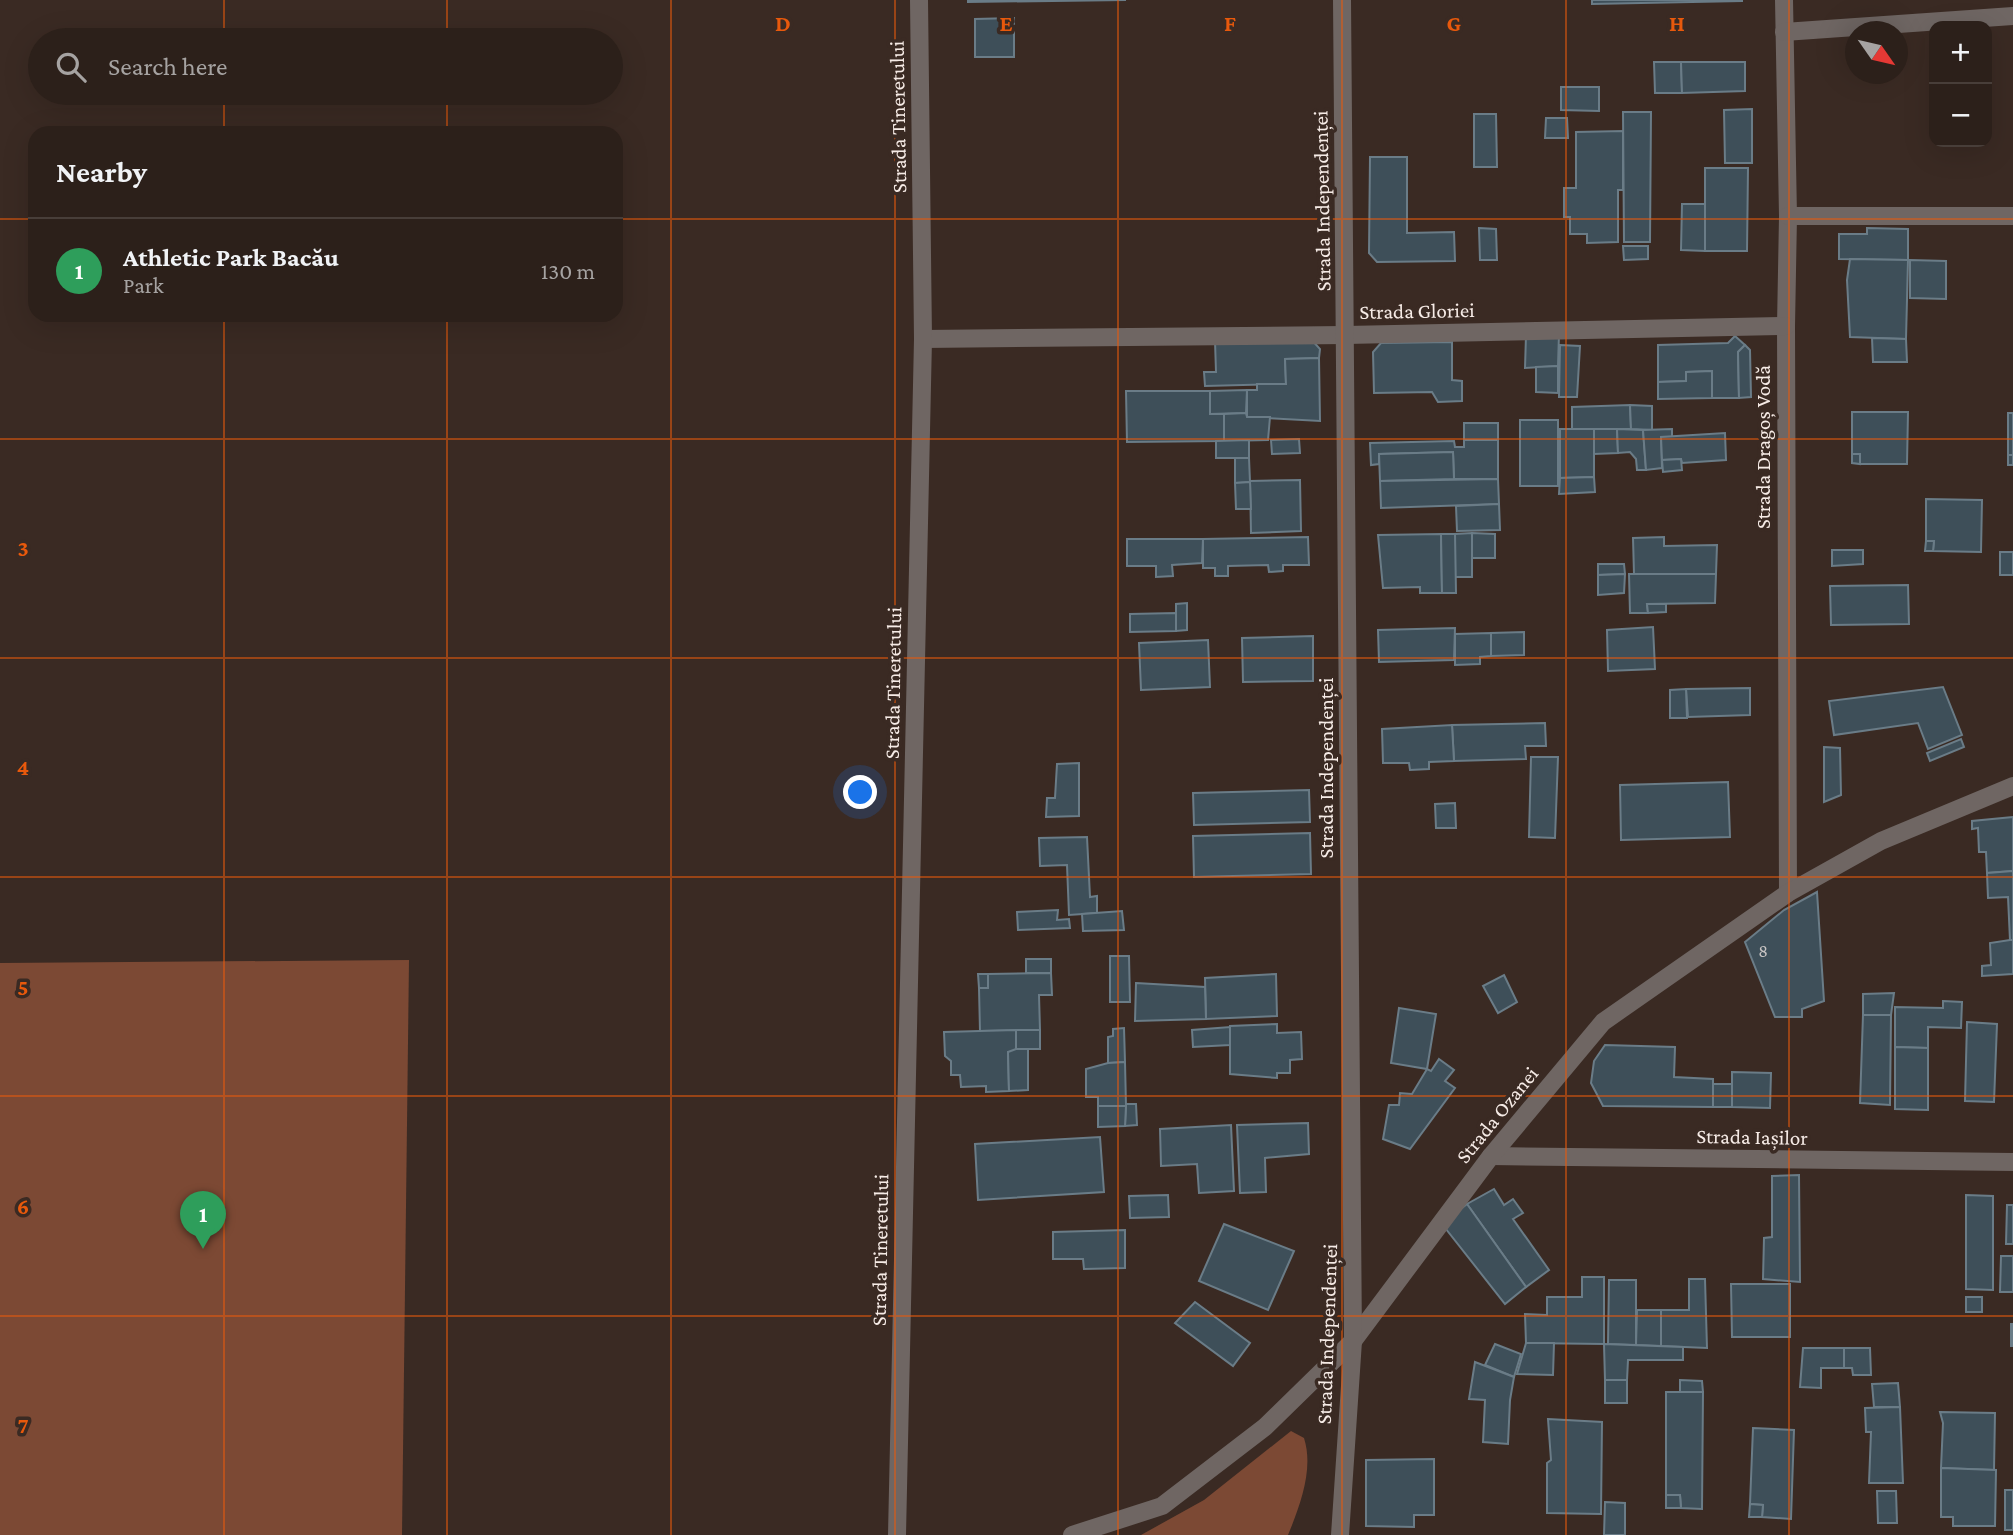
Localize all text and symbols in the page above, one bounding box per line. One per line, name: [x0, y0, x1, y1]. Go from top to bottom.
text: D: [775, 10, 791, 36]
text: E: [999, 10, 1013, 36]
text: F: [1224, 10, 1236, 36]
text: G: [1447, 10, 1462, 36]
text: H: [1669, 10, 1685, 36]
north arrow: [1845, 21, 1908, 84]
map controls: [1929, 21, 1992, 147]
button: +: [1929, 21, 1992, 84]
search box: [28, 28, 623, 105]
street label: Strada Tineretului: [885, 40, 911, 193]
icon: search: [52, 48, 90, 86]
text: Search here: [108, 52, 227, 81]
button: −: [1929, 84, 1992, 147]
street label: Strada Independenței: [1308, 110, 1337, 292]
text: Nearby: [56, 155, 147, 188]
text: Athletic Park Bacău: [123, 243, 339, 272]
text: 1: [75, 258, 83, 284]
text: 130 m: [541, 258, 595, 284]
text: Park: [123, 272, 164, 298]
street label: Strada Gloriei: [1359, 298, 1475, 324]
street label: Strada Dragoș Vodă: [1751, 365, 1776, 529]
text: 3: [17, 535, 29, 561]
street label: Strada Tineretului: [880, 606, 906, 759]
street label: Strada Independenței: [1314, 677, 1339, 858]
text: 4: [17, 754, 29, 780]
your location: [843, 775, 877, 809]
house number: 8: [1758, 941, 1768, 961]
text: 5: [17, 974, 29, 1000]
street label: Strada Ozanei: [1451, 1062, 1543, 1168]
street label: Strada Iașilor: [1696, 1124, 1808, 1151]
street label: Strada Tineretului: [867, 1173, 893, 1326]
pin: 1: [180, 1191, 226, 1249]
text: 6: [17, 1193, 29, 1219]
street label: Strada Independenței: [1312, 1243, 1343, 1425]
text: 7: [17, 1412, 29, 1438]

